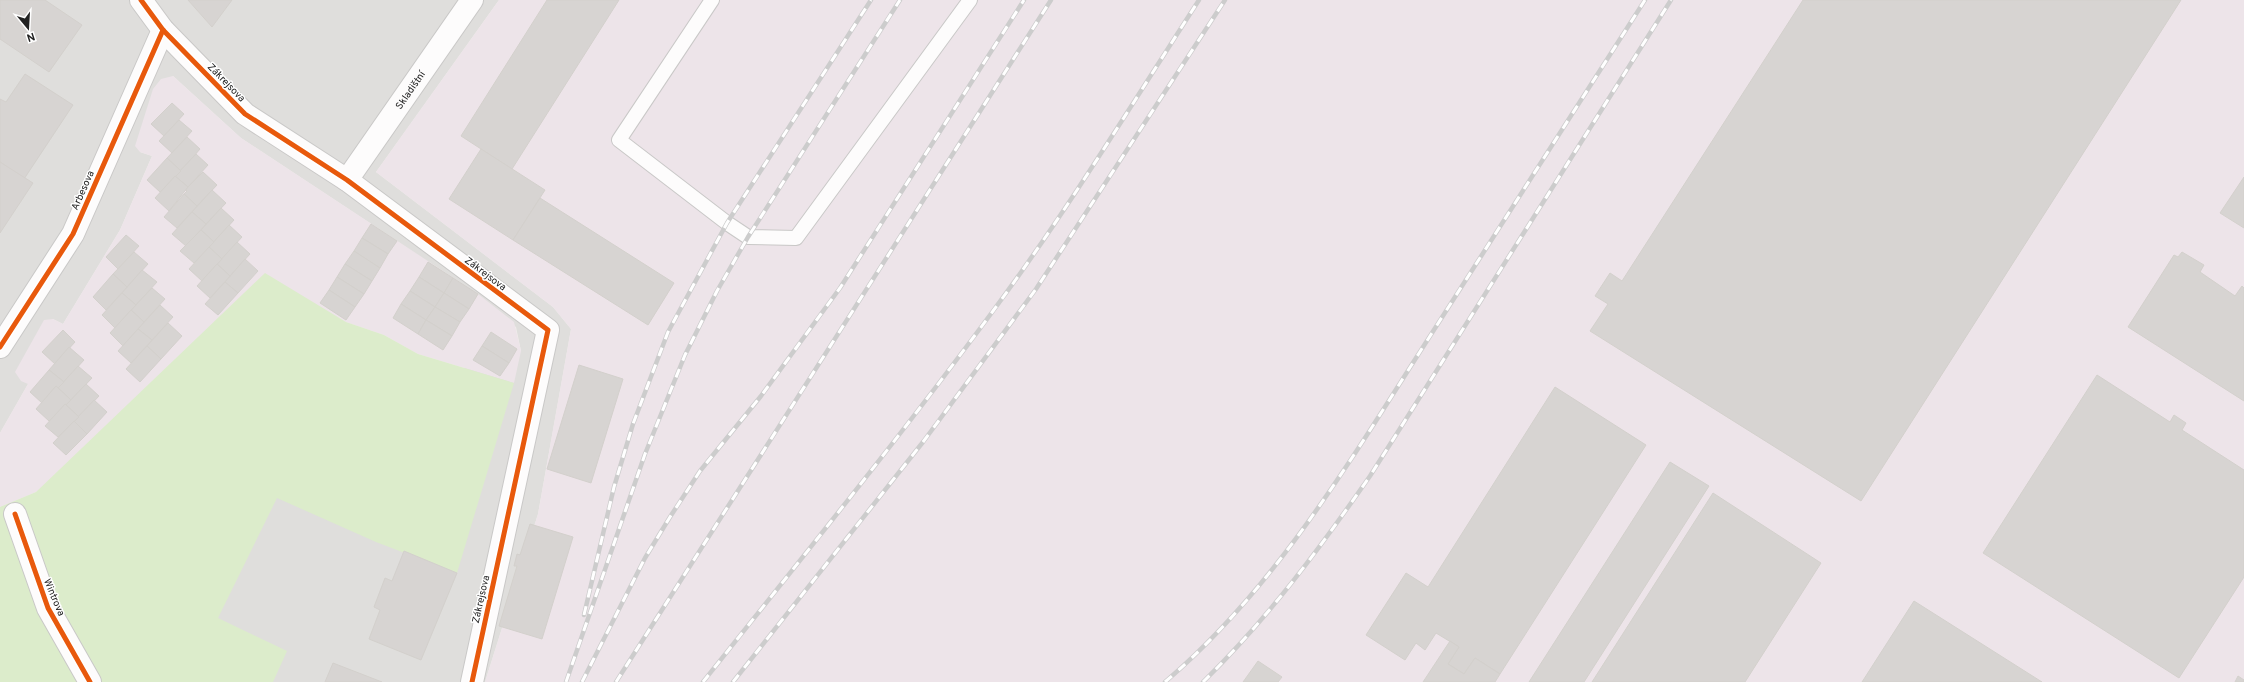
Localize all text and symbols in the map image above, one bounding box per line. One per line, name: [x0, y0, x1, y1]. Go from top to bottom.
north arrow: [8, 8, 48, 48]
text: N: [25, 29, 37, 44]
street label: Zákrejsova: [204, 61, 248, 105]
street label: Skladištní: [393, 68, 430, 112]
street label: Arbesova: [69, 169, 98, 212]
street label: Zákrejsova: [462, 254, 509, 294]
street label: Zákrejsova: [470, 574, 493, 625]
street label: Wintrova: [40, 577, 67, 618]

